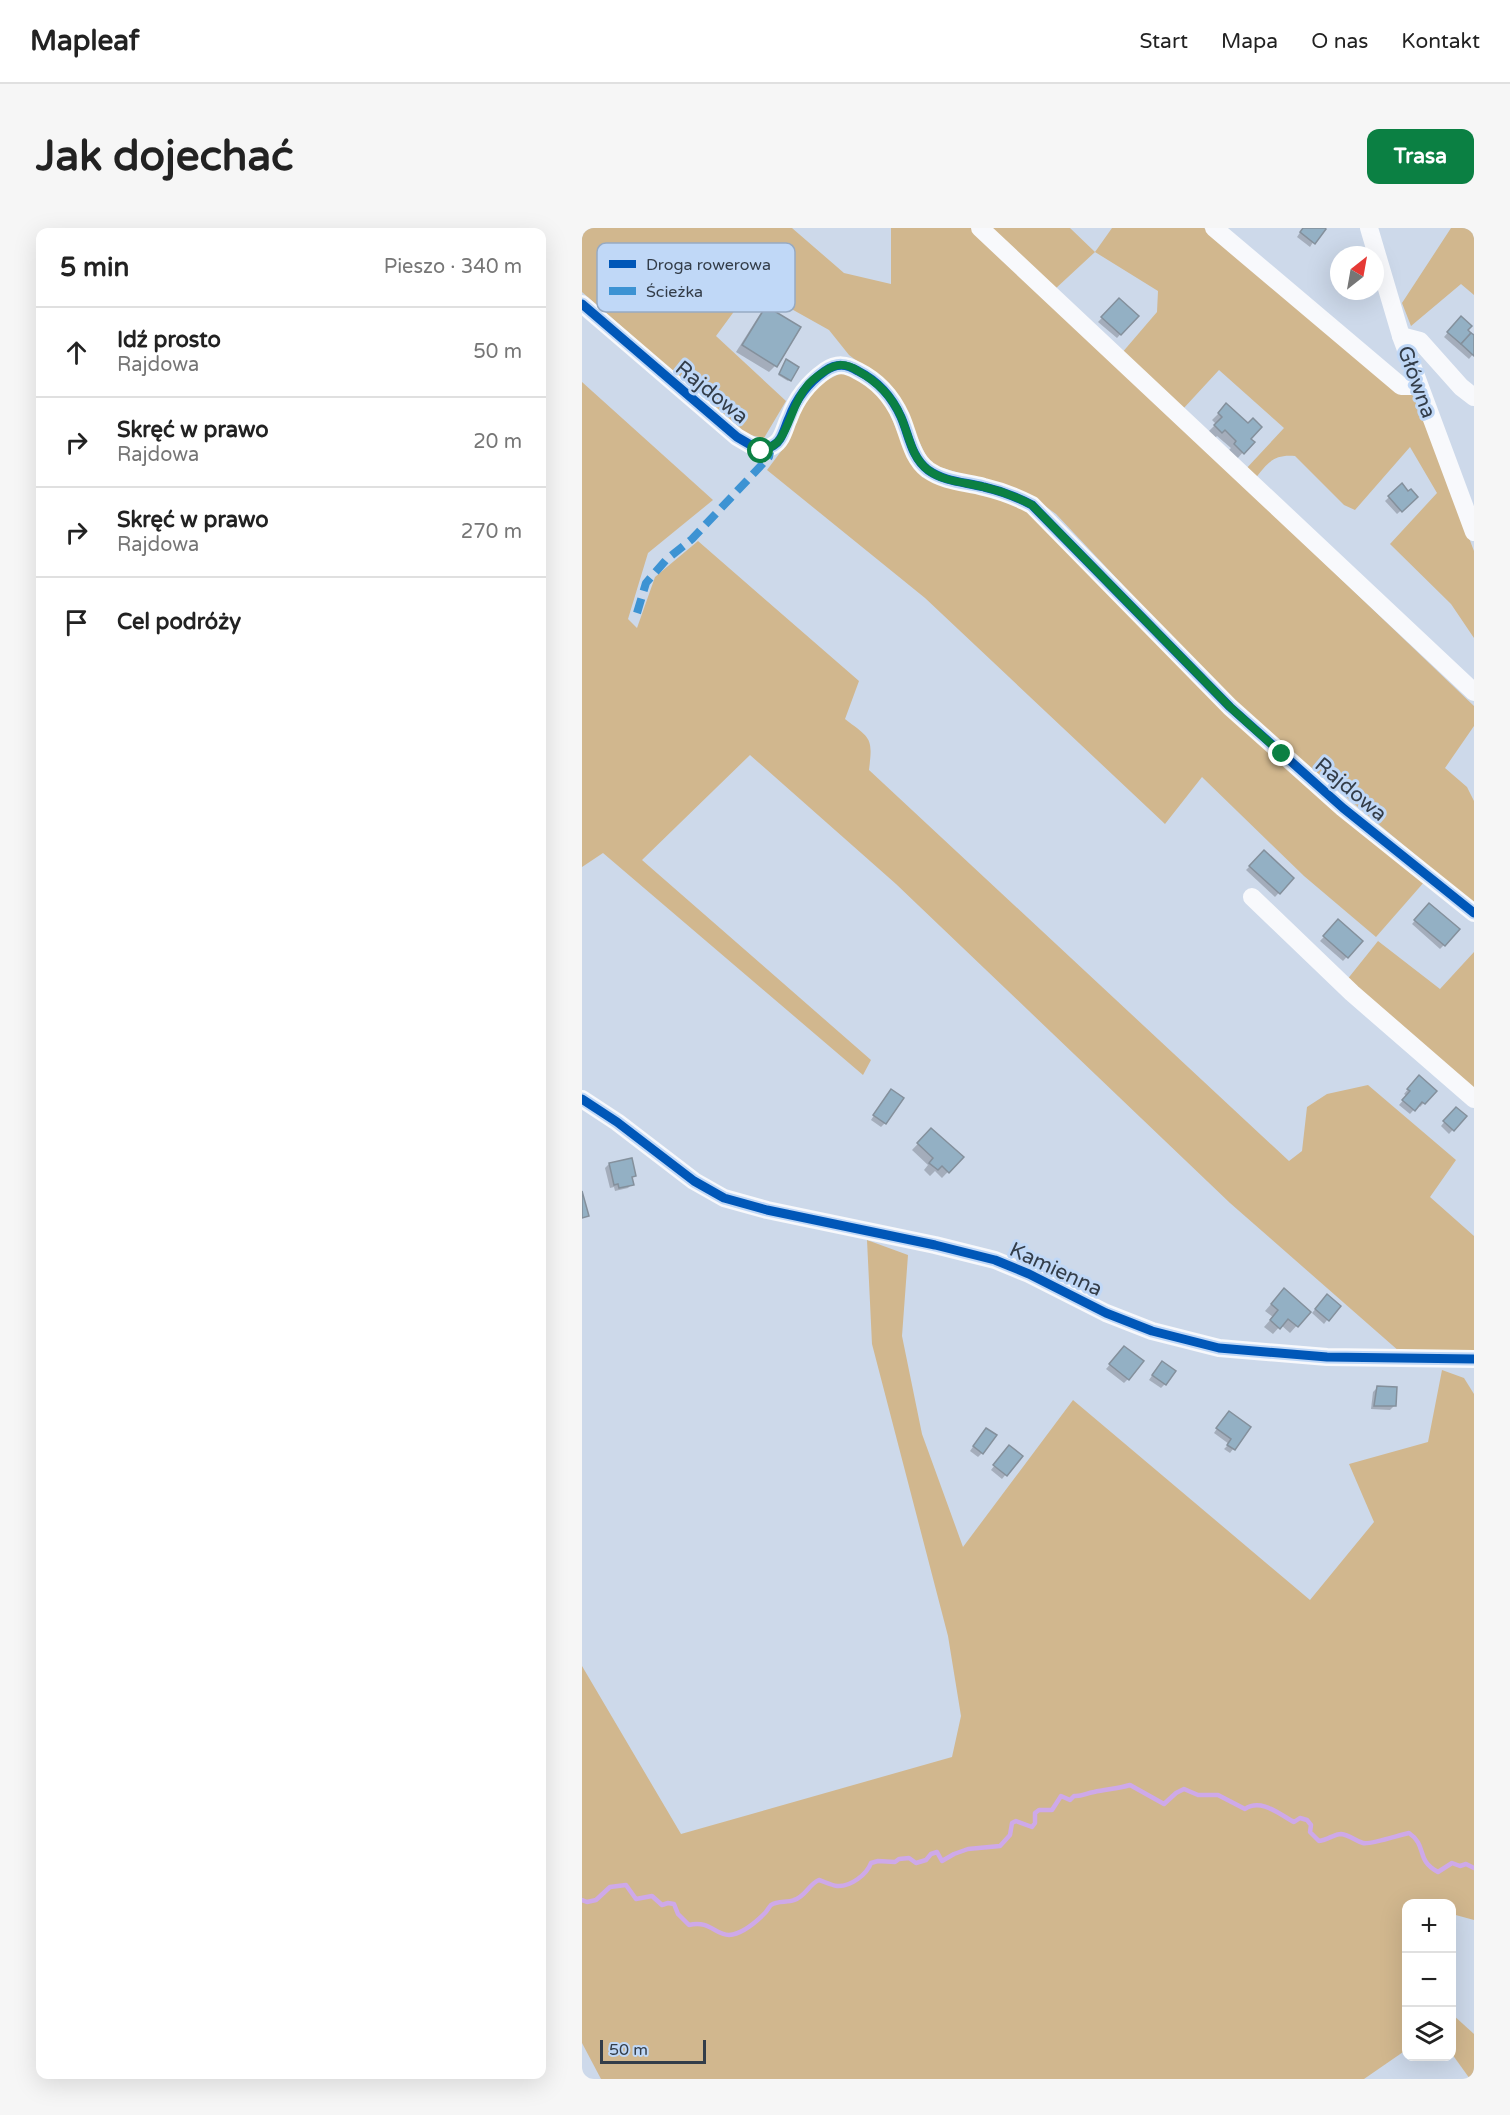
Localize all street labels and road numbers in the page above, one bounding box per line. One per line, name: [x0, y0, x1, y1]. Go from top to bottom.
street label: Główna: [1392, 343, 1441, 422]
street label: Rajdowa: [670, 356, 753, 429]
street label: Rajdowa: [1310, 752, 1392, 827]
street label: Kamienna: [1005, 1237, 1106, 1302]

